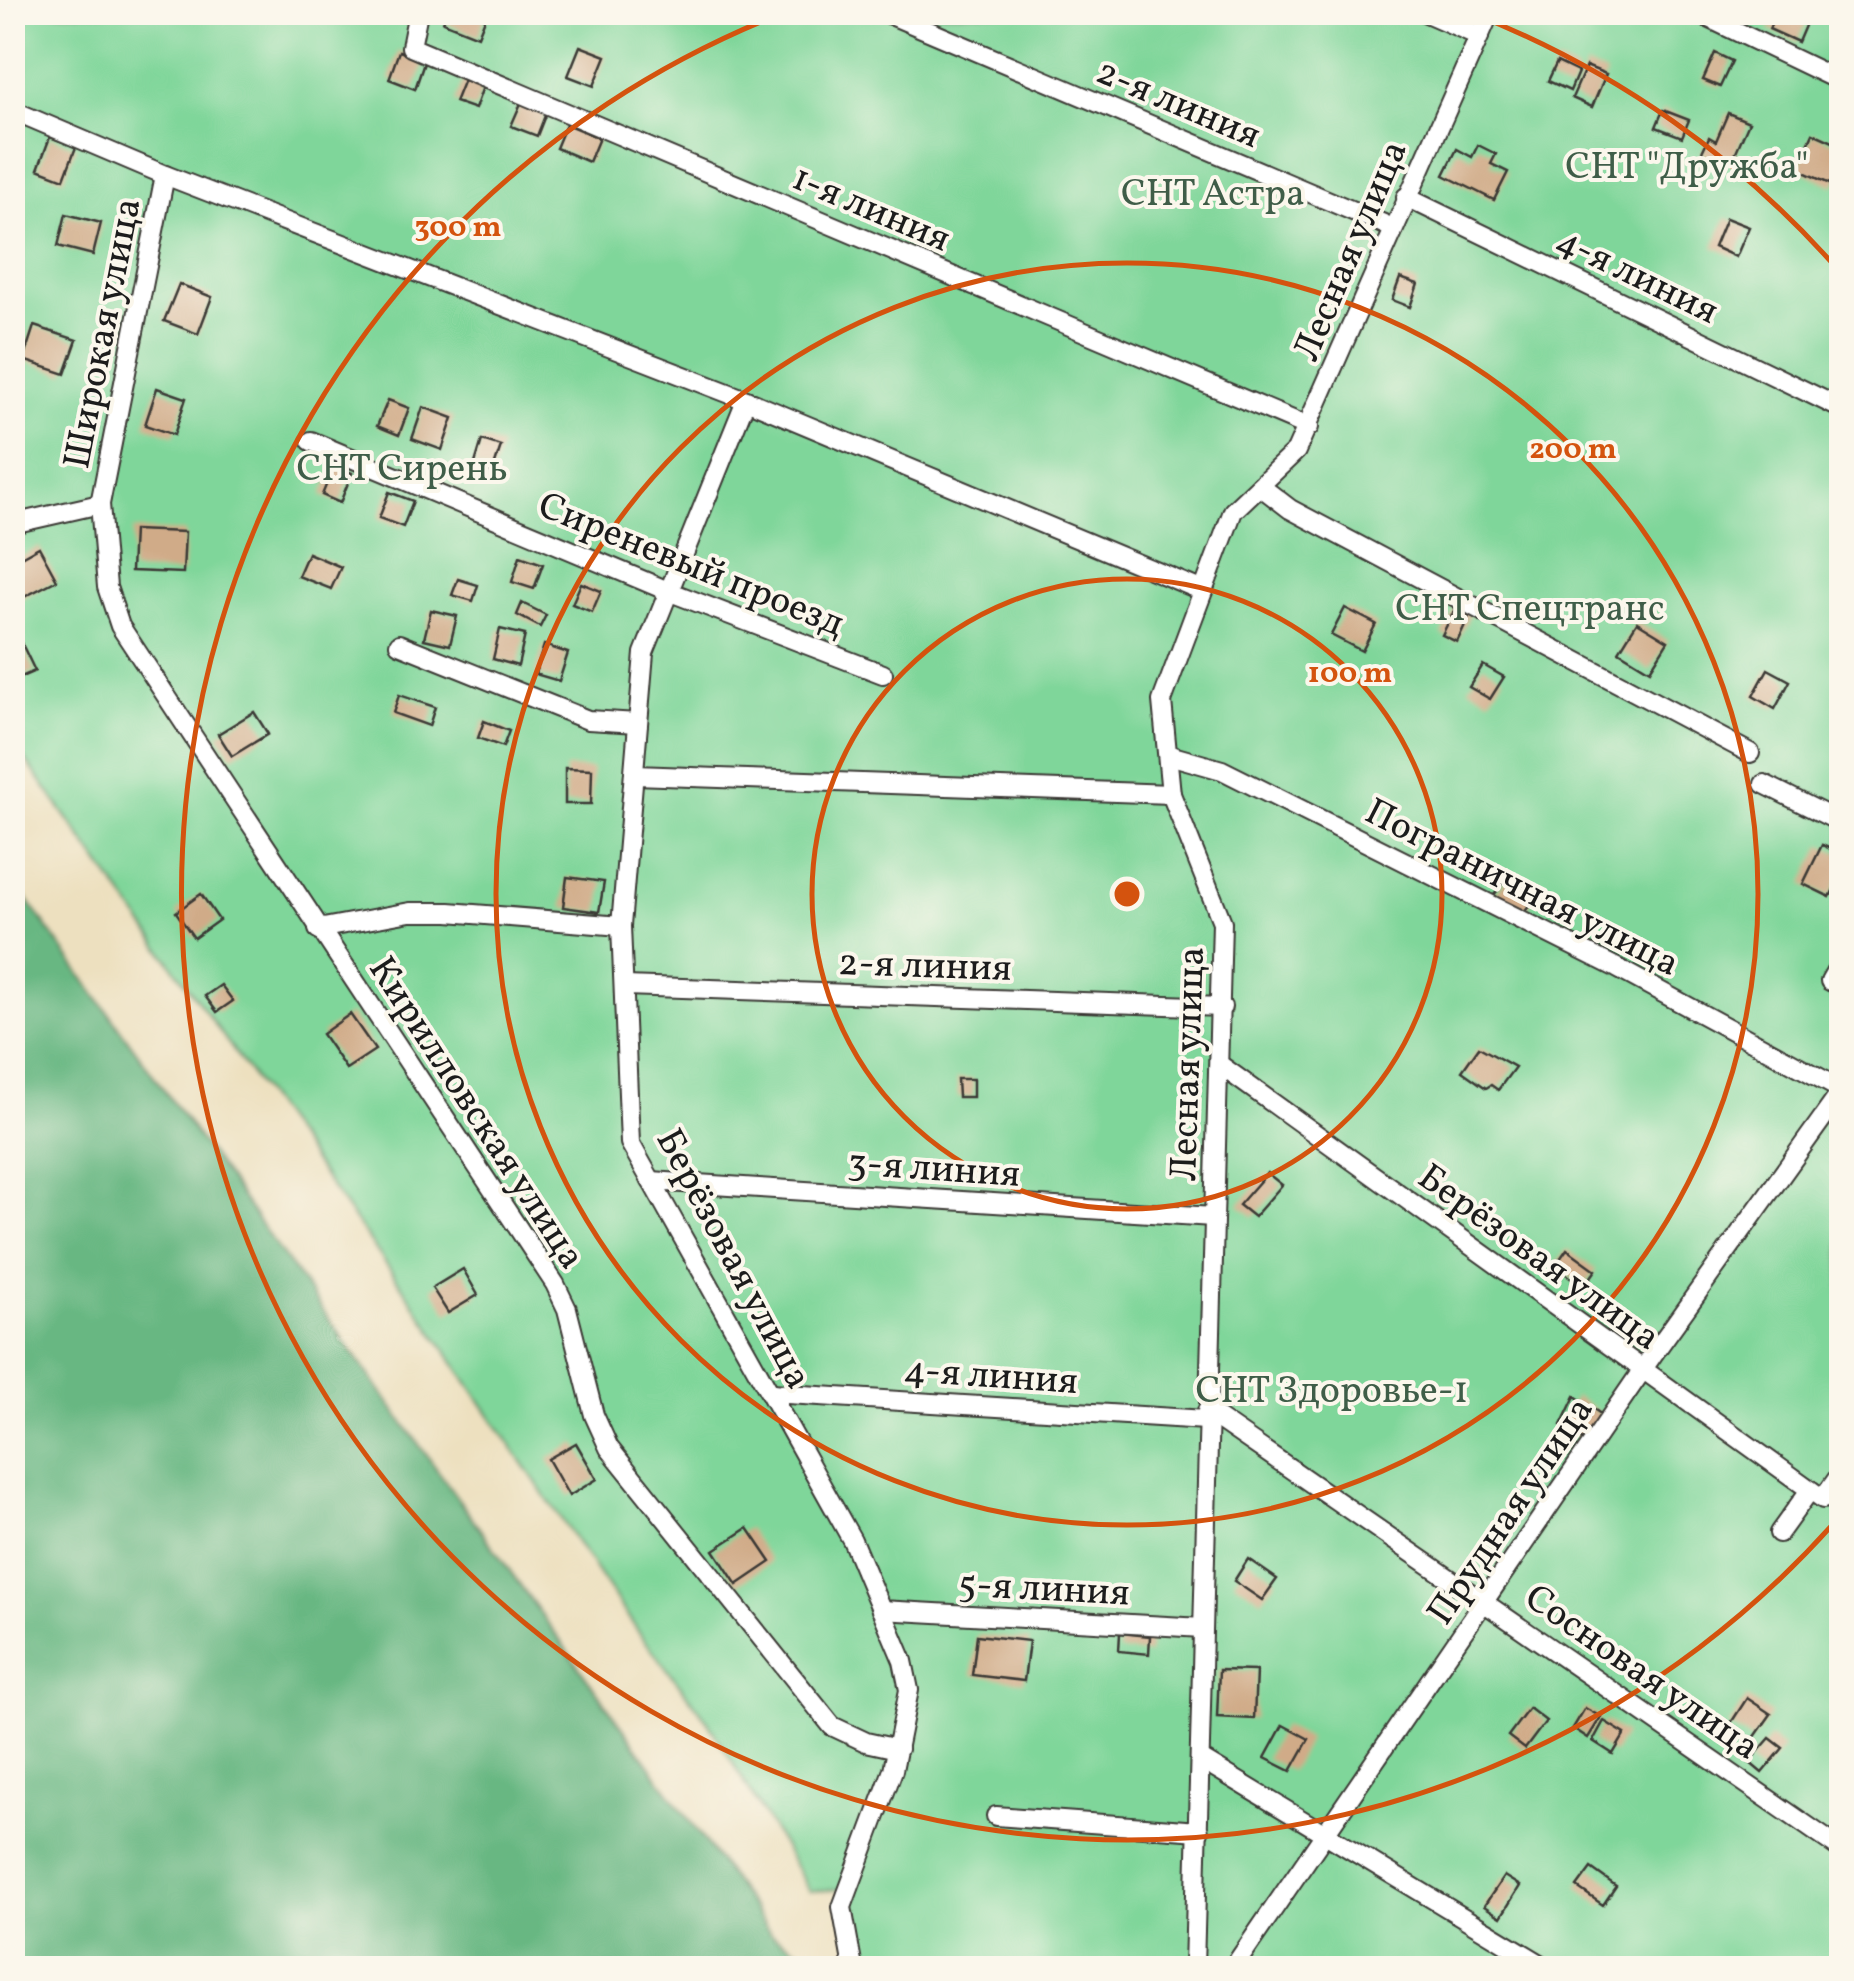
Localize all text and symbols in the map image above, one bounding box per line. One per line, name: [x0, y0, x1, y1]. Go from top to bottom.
street label: 2-я линия: [1087, 47, 1268, 164]
street label: Лесная улица: [1282, 133, 1422, 370]
park label: СНТ "Дружба": [1565, 142, 1809, 195]
street label: 1-я линия: [783, 153, 958, 267]
park label: СНТ Астра: [1121, 169, 1305, 222]
street label: Широкая улица: [52, 194, 157, 474]
text: 300 m: [414, 207, 502, 249]
street label: 4-я линия: [1546, 215, 1726, 339]
text: 200 m: [1529, 429, 1617, 471]
park label: СНТ Сирень: [296, 444, 508, 497]
street label: Сиреневый проезд: [530, 481, 852, 652]
park label: СНТ Спецтранс: [1395, 584, 1665, 637]
text: 100 m: [1308, 653, 1392, 695]
street label: Пограничная улица: [1355, 787, 1688, 991]
centre of rings: [1109, 876, 1145, 912]
street label: 2-я линия: [837, 938, 1013, 997]
street label: Лесная улица: [1159, 946, 1220, 1182]
street label: Кирилловская улица: [354, 947, 596, 1281]
street label: Берёзовая улица: [641, 1120, 823, 1399]
street label: 3-я линия: [846, 1138, 1022, 1203]
street label: Берёзовая улица: [1406, 1153, 1670, 1365]
street label: 4-я линия: [902, 1345, 1080, 1410]
park label: СНТ Здоровье-1: [1196, 1366, 1468, 1419]
street label: Прудная улица: [1416, 1387, 1608, 1636]
street label: 5-я линия: [957, 1560, 1131, 1621]
street label: Сосновая улица: [1513, 1573, 1769, 1775]

